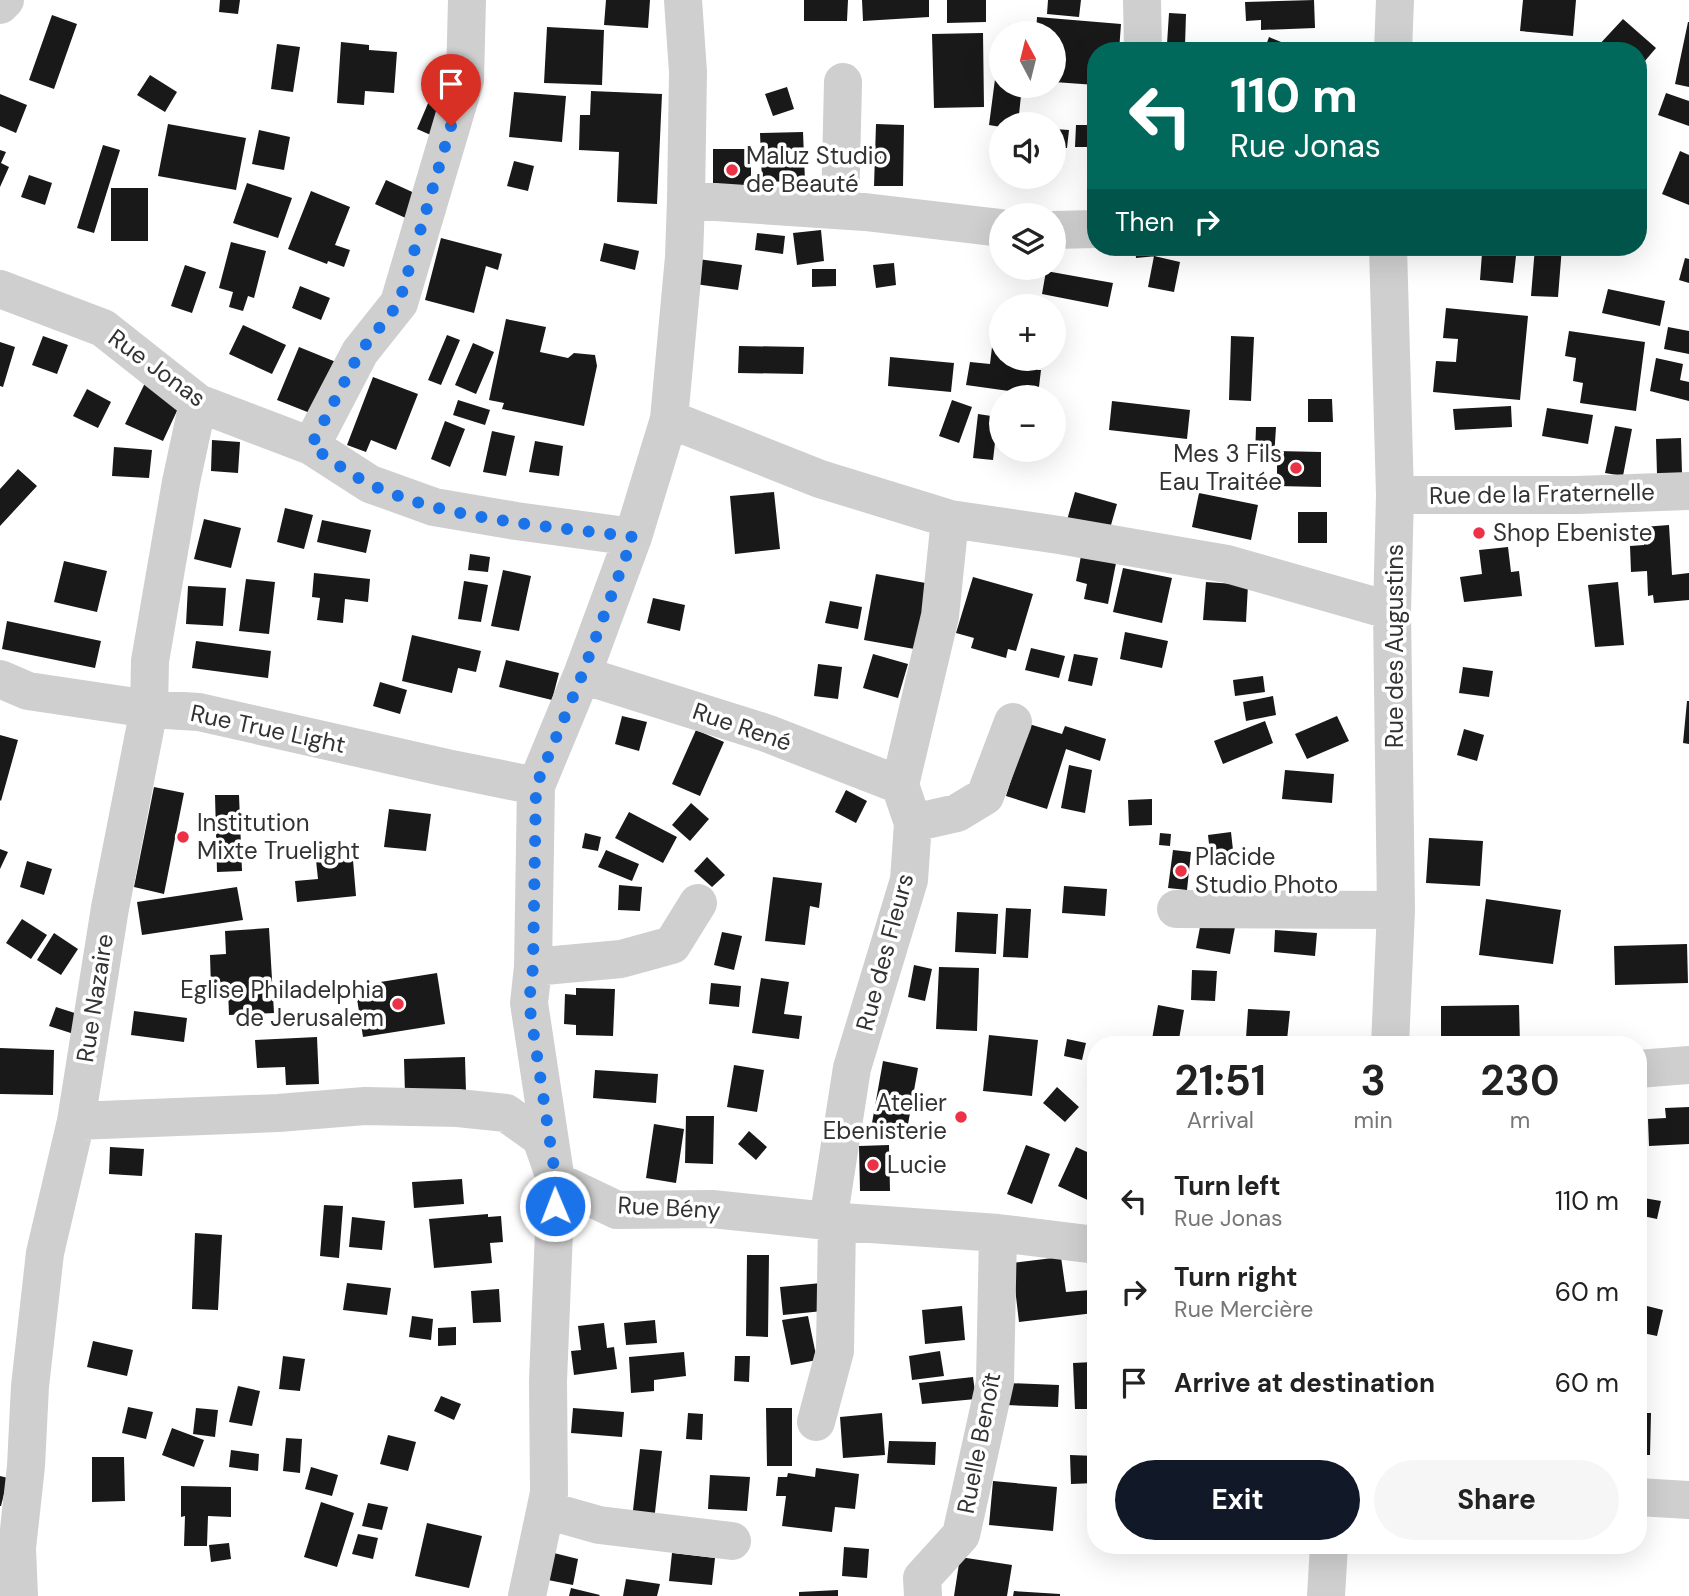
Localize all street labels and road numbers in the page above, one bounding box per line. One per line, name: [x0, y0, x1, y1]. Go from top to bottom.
street label: Rue Jonas: [102, 322, 212, 413]
street label: Rue de la Fraternelle: [1429, 476, 1655, 511]
street label: Rue des Augustins: [1379, 544, 1410, 748]
street label: Rue René: [689, 695, 796, 758]
street label: Rue True Light: [188, 697, 348, 760]
street label: Rue des Fleurs: [849, 870, 920, 1034]
street label: Rue Nazaire: [69, 932, 120, 1064]
street label: Rue Bény: [617, 1189, 721, 1226]
street label: Ruelle Benoît: [950, 1370, 1007, 1516]

